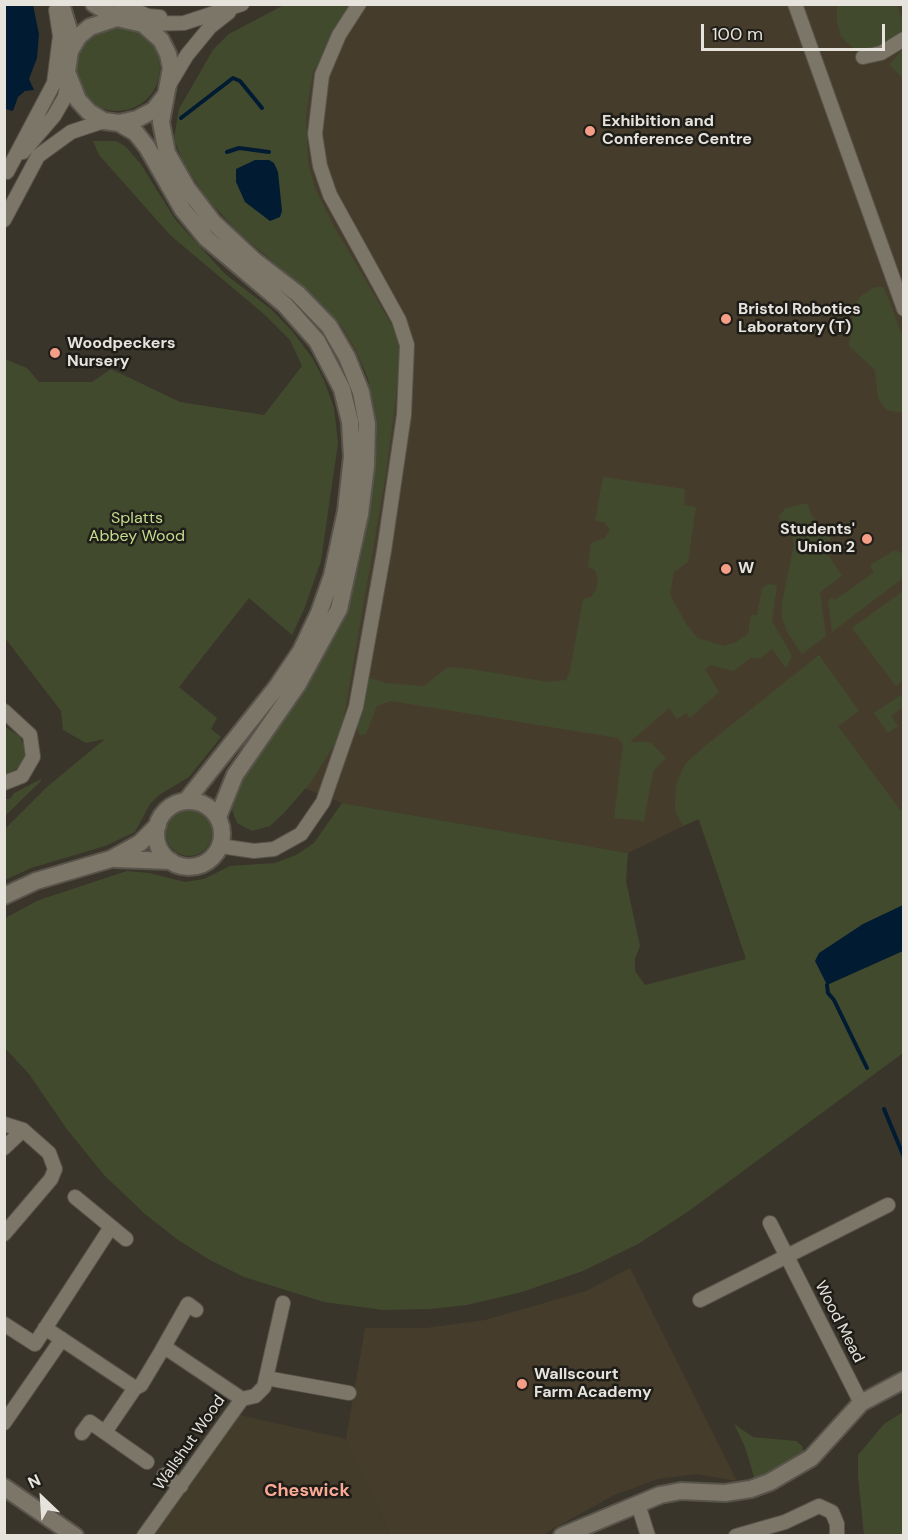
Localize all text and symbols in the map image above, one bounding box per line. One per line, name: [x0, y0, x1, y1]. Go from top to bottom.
scale bar: [704, 12, 888, 50]
text: 100 m: [712, 22, 763, 46]
place label: Exhibition and Conference Centre: [602, 112, 752, 150]
marker: Exhibition and Conference Centre: [583, 124, 597, 138]
place label: Bristol Robotics Laboratory (T): [738, 300, 861, 338]
marker: Bristol Robotics Laboratory (T): [719, 312, 733, 326]
place label: Woodpeckers Nursery: [67, 334, 176, 372]
marker: Woodpeckers Nursery: [48, 346, 62, 360]
park label: Splatts Abbey Wood: [89, 509, 185, 547]
place label: Students' Union 2: [780, 520, 855, 558]
marker: Students' Union 2: [860, 532, 874, 546]
place label: W: [738, 559, 754, 579]
marker: W: [719, 562, 733, 576]
street label: Wood Mead: [810, 1278, 868, 1366]
place label: Wallscourt Farm Academy: [534, 1365, 652, 1403]
marker: Wallscourt Farm Academy: [515, 1377, 529, 1391]
street label: Wallshut Wood: [150, 1392, 230, 1494]
north arrow: [12, 1468, 72, 1528]
text: N: [24, 1469, 44, 1493]
district label: Cheswick: [264, 1480, 350, 1502]

